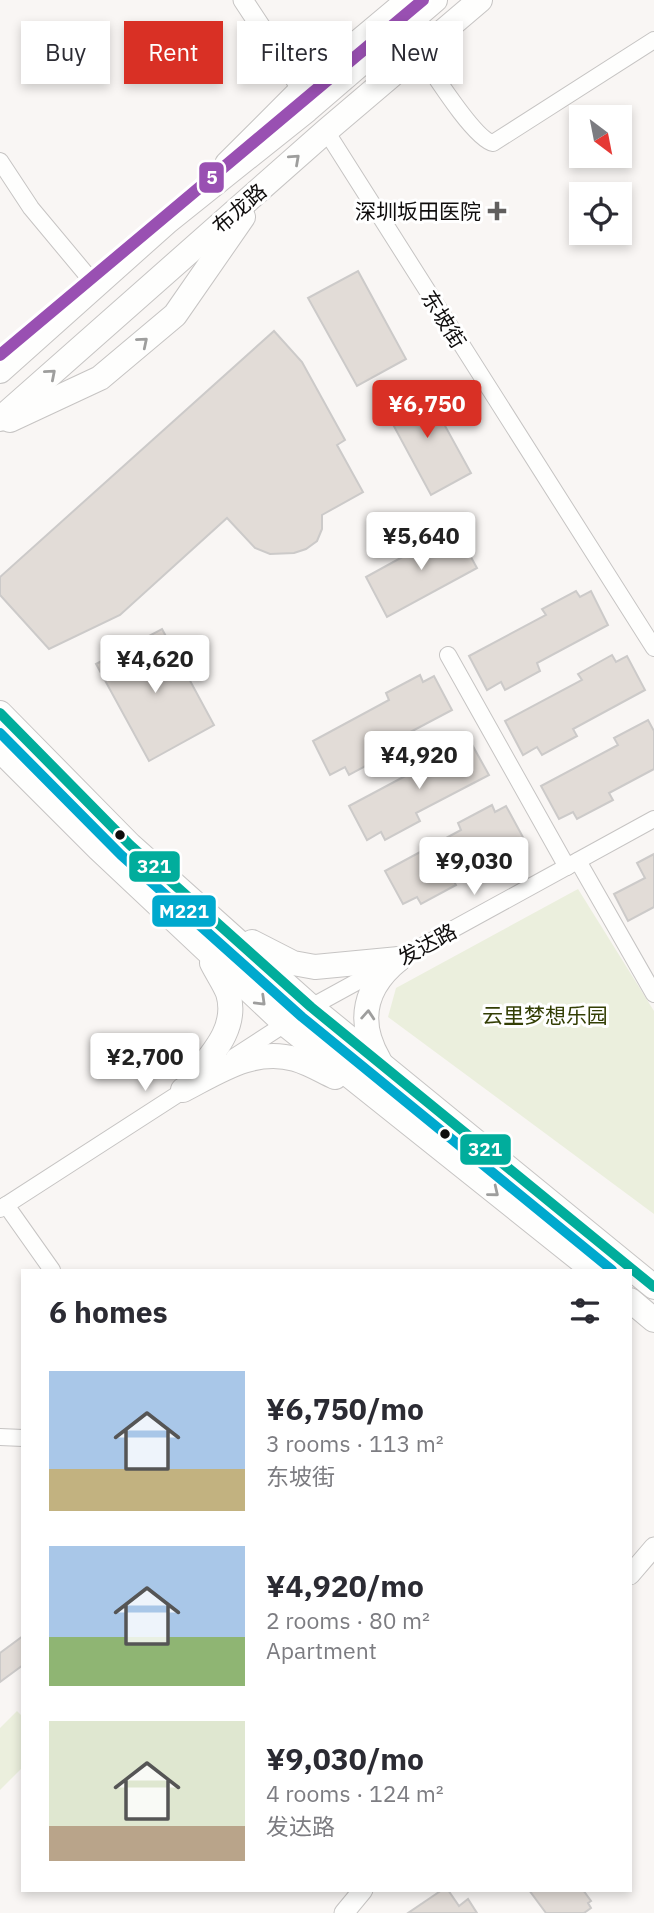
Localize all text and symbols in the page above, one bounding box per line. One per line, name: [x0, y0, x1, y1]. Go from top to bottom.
chip: Buy: [21, 21, 110, 84]
chip: Rent: [124, 21, 223, 84]
chip: Filters: [237, 21, 352, 84]
chip: New: [366, 21, 463, 84]
north arrow: [569, 105, 632, 168]
map controls: [569, 105, 632, 245]
one-way arrow: [287, 154, 300, 167]
line badge: 5: [198, 161, 225, 194]
text: 5: [206, 165, 218, 189]
street label: 布龙路: [206, 177, 272, 239]
button: locate: [569, 182, 632, 245]
place label: 深圳坂田医院: [355, 197, 481, 225]
marker: 深圳坂田医院: [487, 201, 507, 221]
street label: 东坡街: [415, 285, 473, 353]
one-way arrow: [134, 338, 147, 350]
one-way arrow: [43, 370, 56, 382]
pin: ¥6,750: [370, 380, 484, 440]
text: ¥6,750: [388, 388, 466, 418]
pin: ¥5,640: [364, 512, 478, 572]
text: ¥5,640: [382, 520, 460, 550]
pin: ¥4,620: [98, 636, 212, 695]
text: ¥4,620: [116, 643, 194, 673]
pin: ¥4,920: [362, 732, 476, 791]
text: ¥4,920: [380, 739, 458, 769]
unlabelled marker: [113, 828, 127, 842]
pin: ¥9,030: [417, 838, 531, 897]
text: ¥9,030: [435, 845, 513, 875]
line badge: 321: [128, 850, 181, 883]
text: 321: [137, 854, 172, 878]
line badge: M221: [151, 894, 217, 928]
text: M221: [159, 899, 209, 923]
street label: 发达路: [393, 916, 461, 972]
one-way arrow: [253, 993, 266, 1006]
park label: 云里梦想乐园: [482, 1001, 608, 1029]
one-way arrow: [360, 1009, 375, 1020]
pin: ¥2,700: [88, 1034, 202, 1093]
text: ¥2,700: [106, 1041, 184, 1071]
unlabelled marker: [438, 1127, 452, 1141]
line badge: 321: [459, 1133, 512, 1166]
text: 321: [468, 1137, 503, 1161]
one-way arrow: [486, 1184, 499, 1196]
text: 6 homes: [49, 1292, 168, 1331]
icon: filters: [566, 1292, 604, 1330]
text: ¥6,750/mo: [266, 1389, 424, 1428]
icon: home: [105, 1399, 189, 1483]
text: 3 rooms · 113 m²: [266, 1428, 444, 1458]
text: 东坡街: [266, 1461, 335, 1491]
text: ¥4,920/mo: [266, 1566, 424, 1605]
icon: home: [105, 1574, 189, 1658]
text: 2 rooms · 80 m²: [266, 1605, 430, 1635]
text: Apartment: [266, 1635, 377, 1665]
text: ¥9,030/mo: [266, 1739, 424, 1778]
icon: home: [105, 1749, 189, 1833]
text: 4 rooms · 124 m²: [266, 1778, 444, 1808]
text: 发达路: [266, 1811, 335, 1841]

